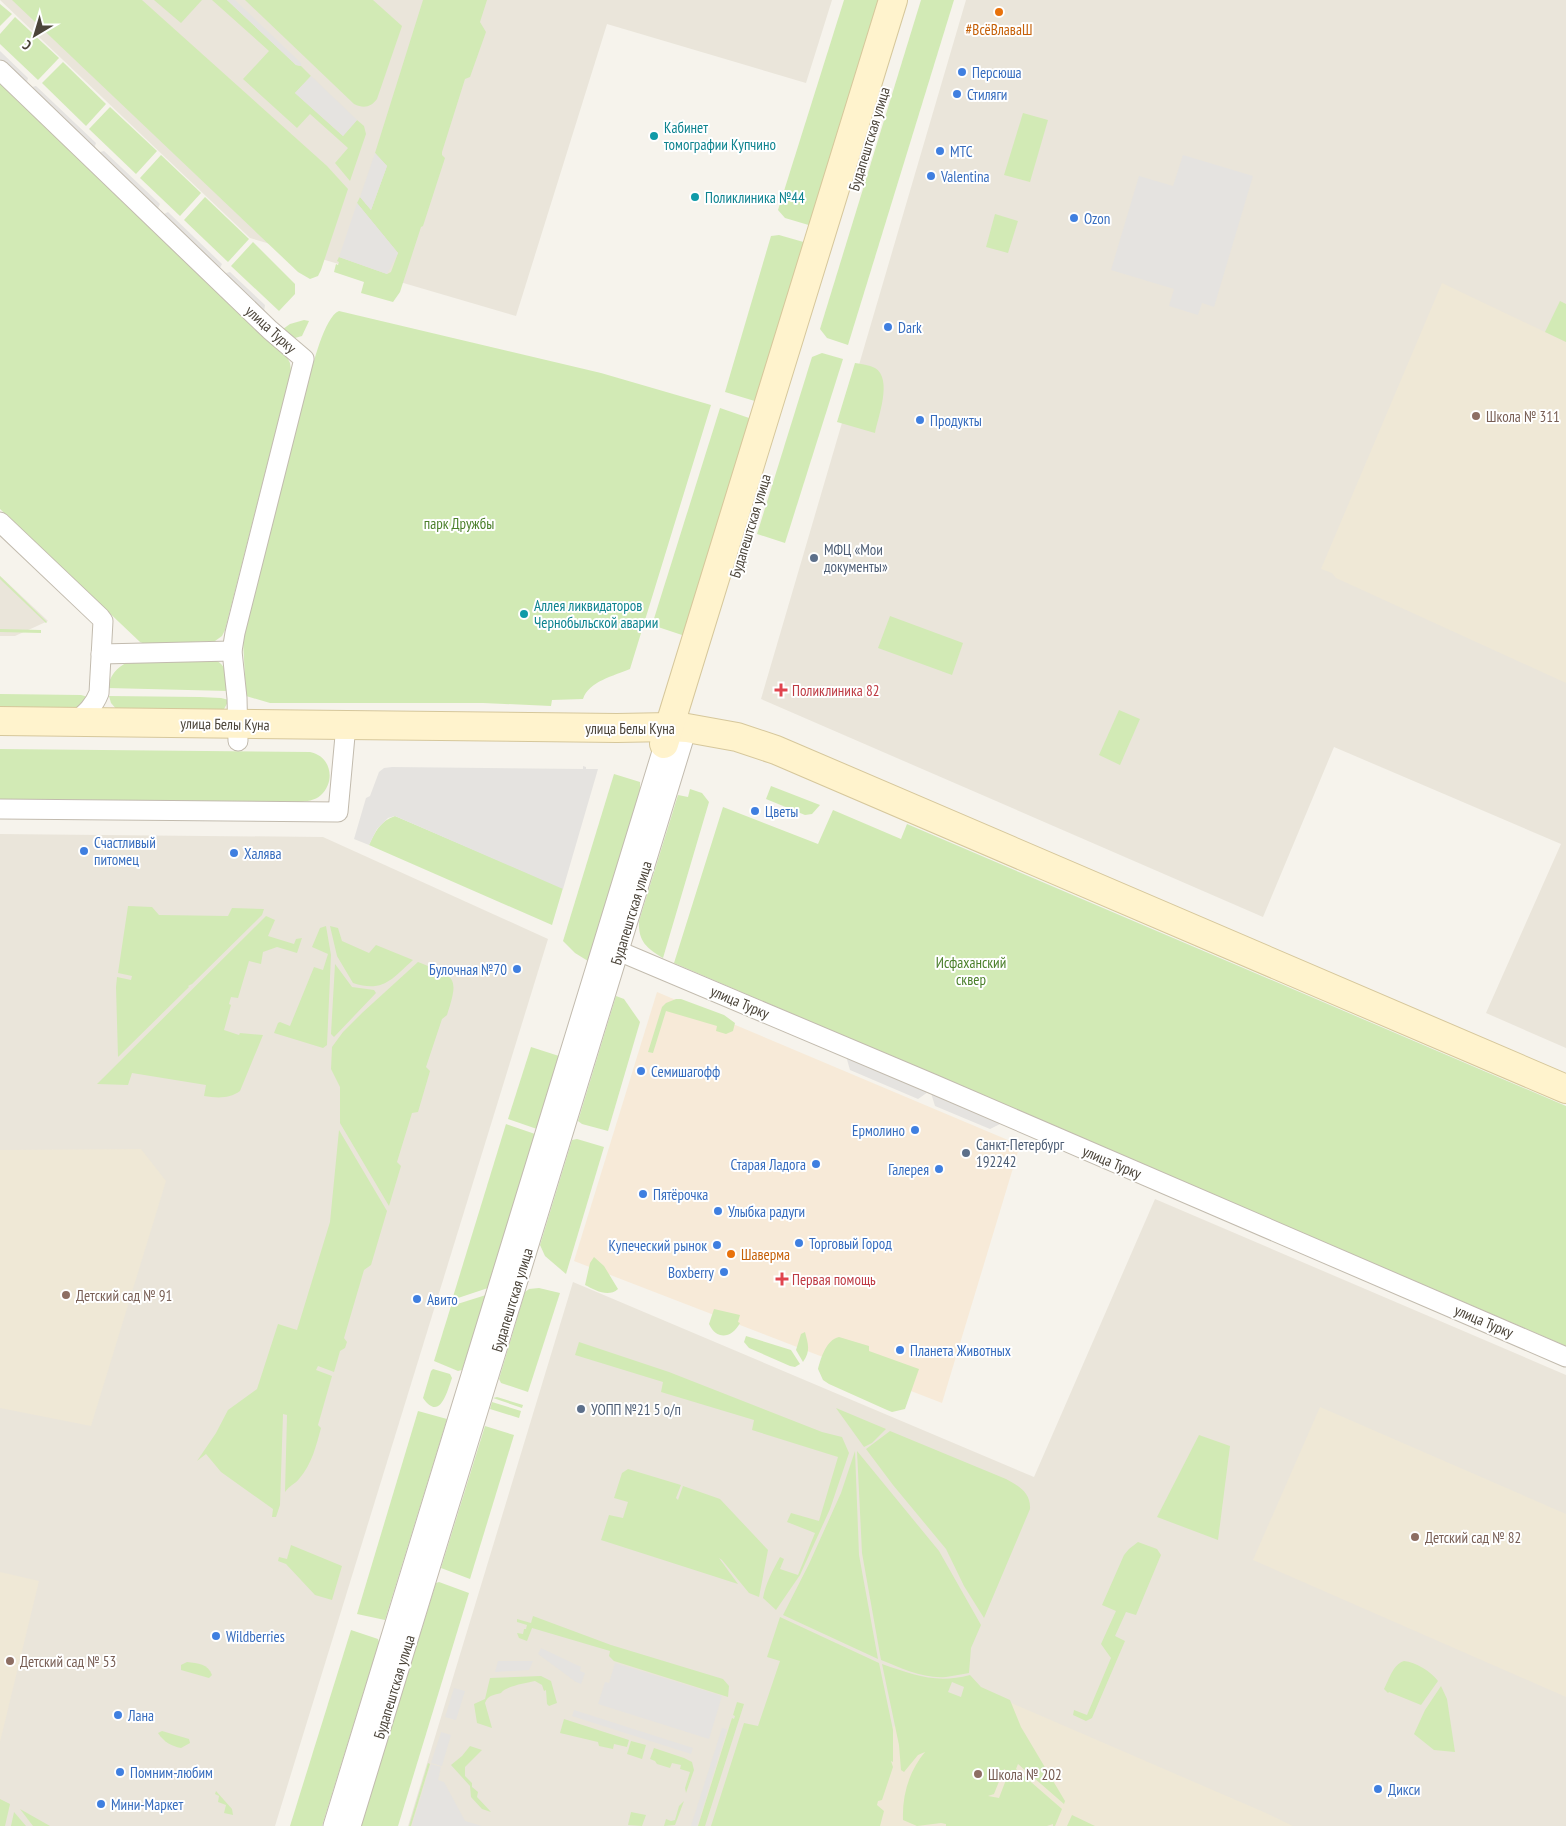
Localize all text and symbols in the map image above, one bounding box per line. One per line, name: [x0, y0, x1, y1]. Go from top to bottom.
marker: #ВсёВлаваШ: [993, 6, 1005, 18]
north arrow: [10, 10, 60, 60]
place label: #ВсёВлаваШ: [966, 20, 1032, 39]
text: С: [18, 36, 35, 54]
place label: Персюша: [972, 63, 1022, 82]
marker: Персюша: [956, 66, 968, 78]
street label: Будапештская улица: [844, 85, 894, 193]
place label: Стиляги: [967, 85, 1007, 104]
marker: Стиляги: [951, 88, 963, 100]
place label: Кабинет томографии Купчино: [664, 118, 776, 154]
marker: Кабинет томографии Купчино: [648, 130, 660, 142]
place label: МТС: [950, 142, 973, 161]
marker: МТС: [934, 145, 946, 157]
place label: Valentina: [940, 167, 990, 186]
marker: Valentina: [925, 170, 937, 182]
place label: Поликлиника №44: [705, 188, 805, 207]
marker: Поликлиника №44: [689, 191, 701, 203]
place label: Ozon: [1084, 209, 1110, 228]
marker: Ozon: [1068, 212, 1080, 224]
street label: улица Турку: [241, 301, 301, 357]
place label: Dark: [898, 318, 922, 337]
marker: Dark: [882, 321, 894, 333]
place label: Школа № 311: [1486, 407, 1560, 426]
marker: Школа № 311: [1470, 410, 1482, 422]
place label: Продукты: [930, 411, 982, 430]
marker: Продукты: [914, 414, 926, 426]
street label: Будапештская улица: [725, 472, 775, 580]
park label: парк Дружбы: [424, 514, 494, 533]
place label: МФЦ «Мои документы»: [824, 540, 888, 576]
marker: МФЦ «Мои документы»: [808, 552, 820, 564]
place label: Аллея ликвидаторов Чернобыльской аварии: [534, 596, 658, 632]
marker: Аллея ликвидаторов Чернобыльской аварии: [518, 608, 530, 620]
place label: Поликлиника 82: [792, 681, 879, 700]
marker: Поликлиника 82: [774, 683, 788, 697]
street label: улица Белы Куна: [180, 714, 270, 734]
street label: улица Белы Куна: [585, 719, 675, 738]
place label: Цветы: [765, 802, 798, 821]
marker: Цветы: [749, 805, 761, 817]
place label: Счастливый питомец: [94, 833, 156, 869]
place label: Халява: [244, 844, 281, 863]
marker: Счастливый питомец: [78, 845, 90, 857]
marker: Халява: [228, 847, 240, 859]
street label: Будапештская улица: [606, 859, 656, 967]
park label: Исфаханский сквер: [936, 953, 1006, 989]
place label: Булочная №70: [429, 960, 507, 979]
marker: Булочная №70: [511, 963, 523, 975]
street label: улица Турку: [708, 981, 773, 1023]
place label: Семишагофф: [651, 1062, 720, 1081]
marker: Семишагофф: [635, 1065, 647, 1077]
place label: Ермолино: [852, 1121, 905, 1140]
marker: Ермолино: [909, 1124, 921, 1136]
place label: Санкт-Петербург 192242: [976, 1135, 1065, 1171]
street label: улица Турку: [1080, 1141, 1145, 1183]
marker: Санкт-Петербург 192242: [960, 1147, 972, 1159]
place label: Старая Ладога: [731, 1155, 806, 1174]
marker: Старая Ладога: [810, 1158, 822, 1170]
place label: Галерея: [888, 1160, 929, 1179]
marker: Галерея: [933, 1163, 945, 1175]
place label: Пятёрочка: [653, 1185, 708, 1204]
marker: Пятёрочка: [637, 1188, 649, 1200]
place label: Улыбка радуги: [728, 1202, 805, 1221]
marker: Улыбка радуги: [712, 1205, 724, 1217]
place label: Торговый Город: [809, 1234, 892, 1253]
place label: Купеческий рынок: [609, 1236, 707, 1255]
marker: Торговый Город: [793, 1237, 805, 1249]
marker: Купеческий рынок: [711, 1239, 723, 1251]
place label: Шаверма: [741, 1245, 790, 1264]
street label: Будапештская улица: [487, 1246, 537, 1354]
marker: Шаверма: [725, 1248, 737, 1260]
place label: Boxberry: [668, 1263, 714, 1282]
marker: Boxberry: [718, 1266, 730, 1278]
place label: Первая помощь: [792, 1270, 876, 1289]
marker: Первая помощь: [776, 1273, 788, 1285]
place label: Детский сад № 91: [76, 1286, 172, 1305]
marker: Детский сад № 91: [60, 1289, 72, 1301]
place label: Авито: [427, 1290, 458, 1309]
marker: Авито: [411, 1293, 423, 1305]
street label: улица Турку: [1452, 1300, 1517, 1342]
place label: Планета Животных: [910, 1341, 1011, 1360]
marker: Планета Животных: [894, 1344, 906, 1356]
place label: УОПП №21 5 о/п: [591, 1400, 681, 1419]
marker: УОПП №21 5 о/п: [575, 1403, 587, 1415]
place label: Детский сад № 82: [1425, 1528, 1521, 1547]
marker: Детский сад № 82: [1409, 1531, 1421, 1543]
place label: Wildberries: [226, 1627, 285, 1646]
marker: Wildberries: [210, 1630, 222, 1642]
street label: Будапештская улица: [369, 1633, 419, 1741]
place label: Детский сад № 53: [20, 1652, 116, 1671]
marker: Детский сад № 53: [4, 1655, 16, 1667]
place label: Лана: [127, 1706, 154, 1725]
marker: Лана: [112, 1709, 124, 1721]
place label: Помним-любим: [130, 1763, 213, 1782]
place label: Школа № 202: [988, 1765, 1062, 1784]
marker: Помним-любим: [114, 1766, 126, 1778]
marker: Школа № 202: [972, 1768, 984, 1780]
place label: Дикси: [1388, 1780, 1420, 1799]
marker: Дикси: [1372, 1783, 1384, 1795]
place label: Мини-Маркет: [111, 1795, 184, 1814]
marker: Мини-Маркет: [95, 1798, 107, 1810]

